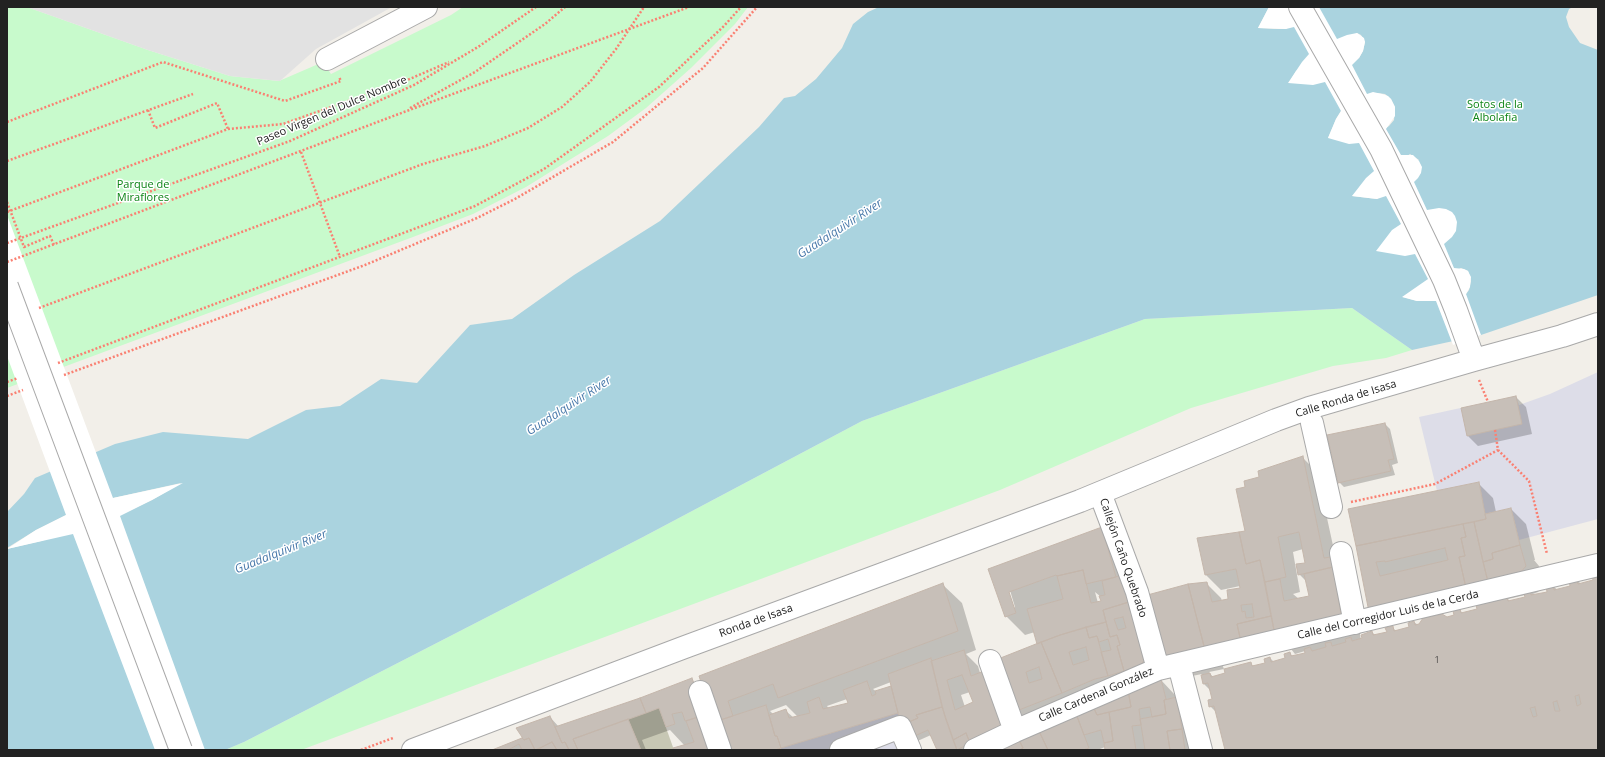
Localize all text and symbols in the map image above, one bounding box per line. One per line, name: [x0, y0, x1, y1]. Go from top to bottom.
street label: Paseo Virgen del Dulce Nombre: [255, 73, 409, 149]
park label: Sotos de la Albolafia: [1467, 98, 1523, 124]
park label: Parque de Miraflores: [117, 178, 169, 204]
water label: Guadalquivir River: [795, 196, 885, 262]
water label: Guadalquivir River: [524, 373, 614, 439]
street label: Calle Ronda de Isasa: [1294, 377, 1398, 421]
street label: Callejón Caño Quebrado: [1096, 497, 1150, 619]
water label: Guadalquivir River: [233, 527, 329, 577]
street label: Calle del Corregidor Luis de la Cerda: [1296, 588, 1480, 642]
street label: Ronda de Isasa: [717, 602, 795, 640]
house number: 1: [1434, 655, 1440, 665]
street label: Calle Cardenal González: [1037, 665, 1155, 725]

